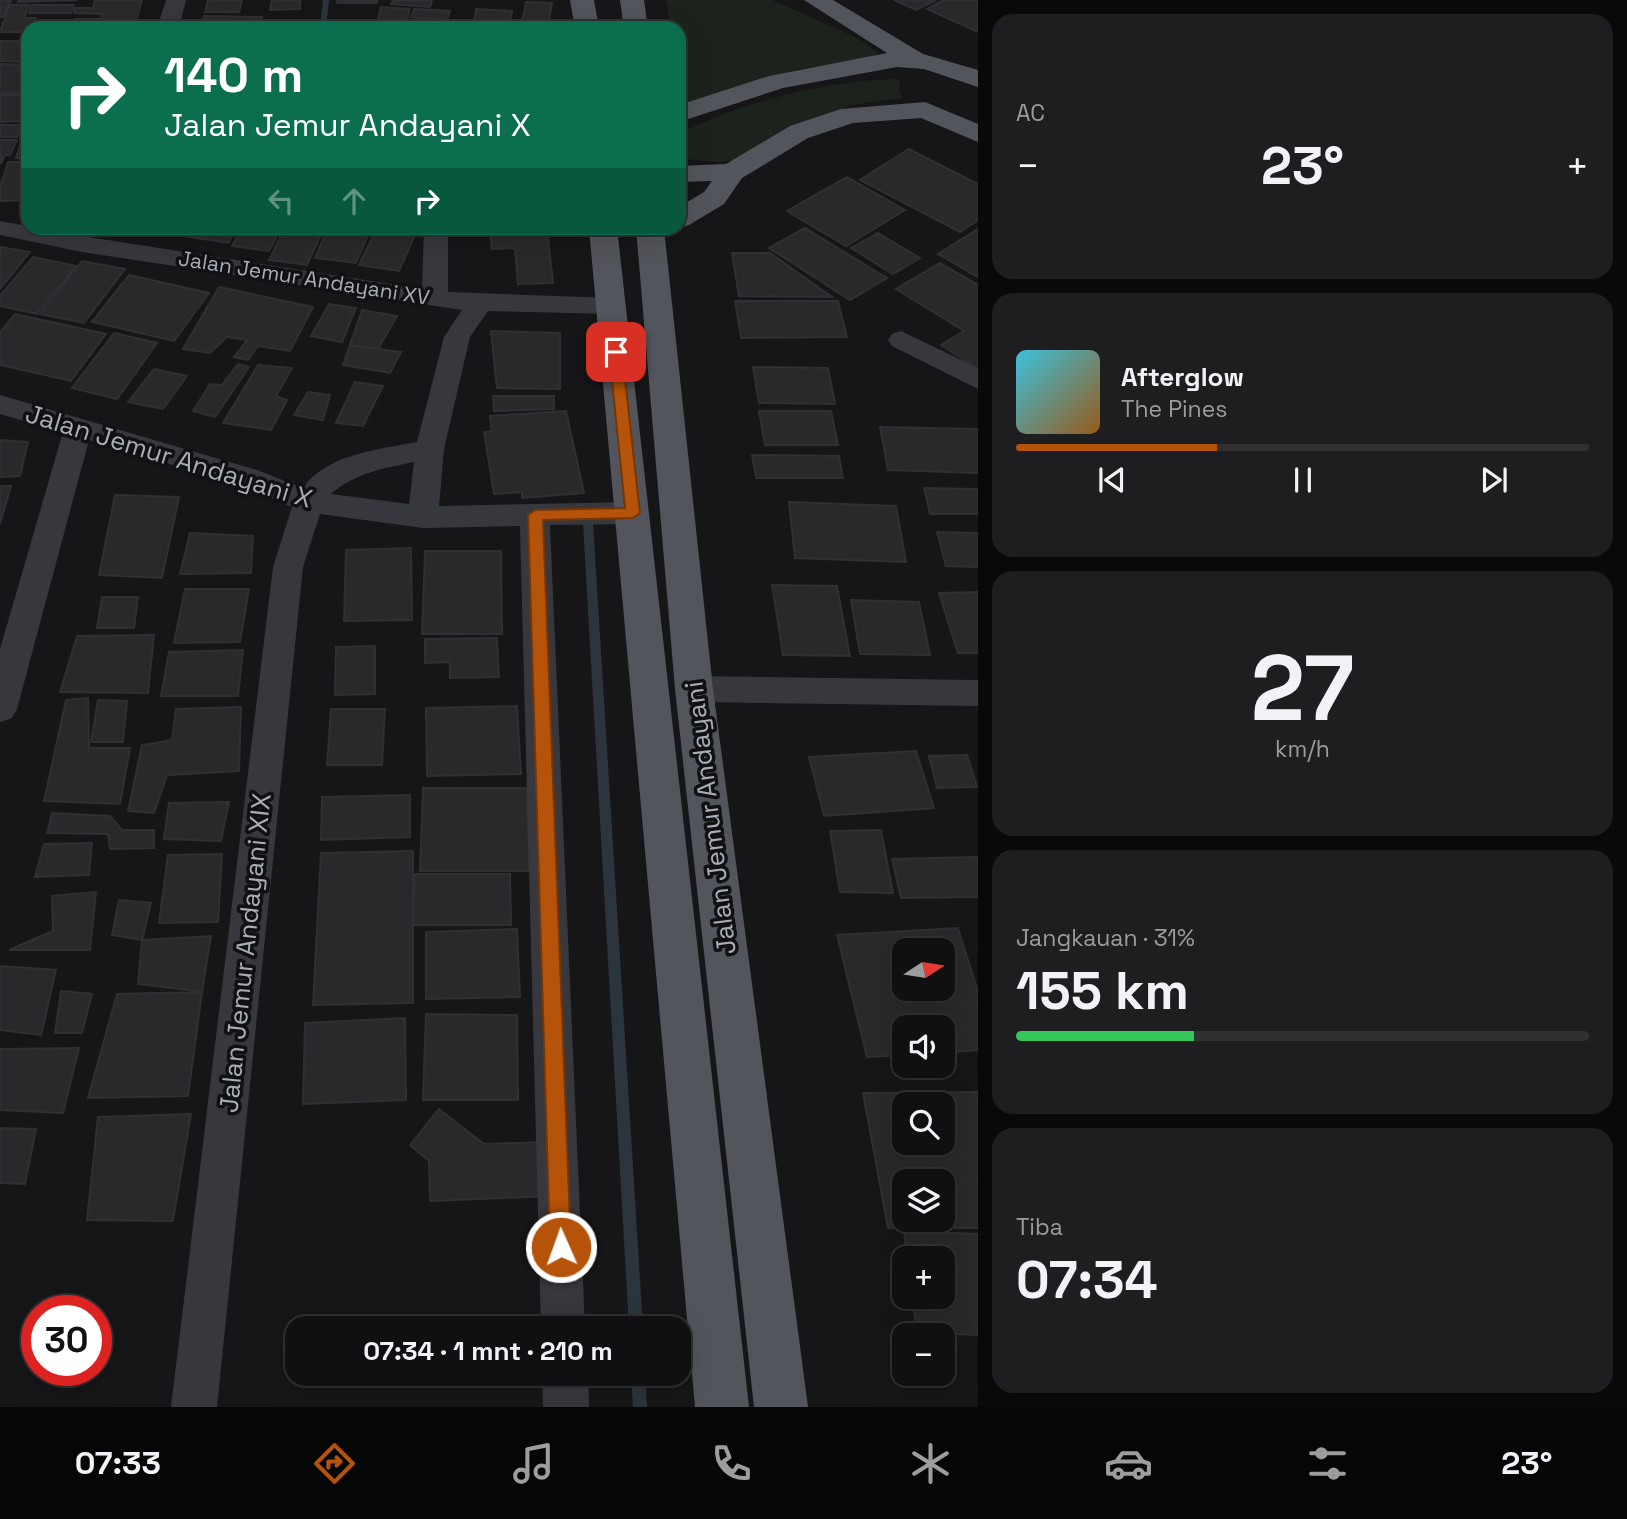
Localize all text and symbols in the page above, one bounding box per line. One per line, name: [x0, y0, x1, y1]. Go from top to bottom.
text: 140 m: [164, 44, 303, 106]
icon: right: [49, 49, 140, 140]
text: AC: [1016, 98, 1045, 128]
text: Jalan Jemur Andayani X: [164, 105, 531, 145]
text: 23°: [1261, 133, 1344, 199]
text: −: [1016, 142, 1040, 190]
text: +: [1565, 142, 1589, 190]
icon: left: [262, 182, 300, 220]
icon: ahead: [335, 182, 373, 220]
icon: right: [408, 182, 446, 220]
street label: Jalan Jemur Andayani XV: [177, 244, 432, 311]
pin: [586, 322, 646, 382]
icon: arrive: [597, 333, 635, 371]
text: Afterglow: [1121, 360, 1244, 394]
text: The Pines: [1121, 394, 1227, 424]
street label: Jalan Jemur Andayani X: [21, 396, 317, 516]
icon: previous: [1093, 461, 1131, 499]
icon: pause: [1284, 461, 1322, 499]
icon: next: [1475, 461, 1513, 499]
text: 27: [1251, 630, 1354, 747]
street label: Jalan Jemur Andayani: [676, 680, 744, 956]
text: km/h: [1275, 734, 1330, 764]
street label: Jalan Jemur Andayani XIX: [211, 792, 279, 1114]
text: Jangkauan · 31%: [1016, 923, 1195, 953]
north arrow: [892, 938, 956, 1001]
map controls: [892, 938, 955, 1386]
text: 155 km: [1016, 958, 1189, 1024]
button: sound: [892, 1015, 955, 1078]
button: search: [892, 1092, 955, 1155]
button: layers: [892, 1169, 955, 1232]
position arrow: [524, 1210, 598, 1284]
text: Tiba: [1016, 1212, 1063, 1242]
button: +: [892, 1246, 955, 1309]
text: 07:34: [1016, 1247, 1158, 1313]
speed limit sign: 30: [21, 1295, 112, 1386]
button: −: [892, 1323, 955, 1386]
text: 07:34 · 1 mnt · 210 m: [363, 1334, 613, 1368]
icon: directions: [310, 1439, 359, 1488]
icon: music: [509, 1439, 558, 1488]
icon: phone: [707, 1439, 756, 1488]
icon: climate: [906, 1439, 955, 1488]
icon: car: [1104, 1439, 1153, 1488]
icon: filters: [1303, 1439, 1352, 1488]
text: 07:33: [75, 1443, 161, 1483]
text: 23°: [1501, 1443, 1552, 1483]

